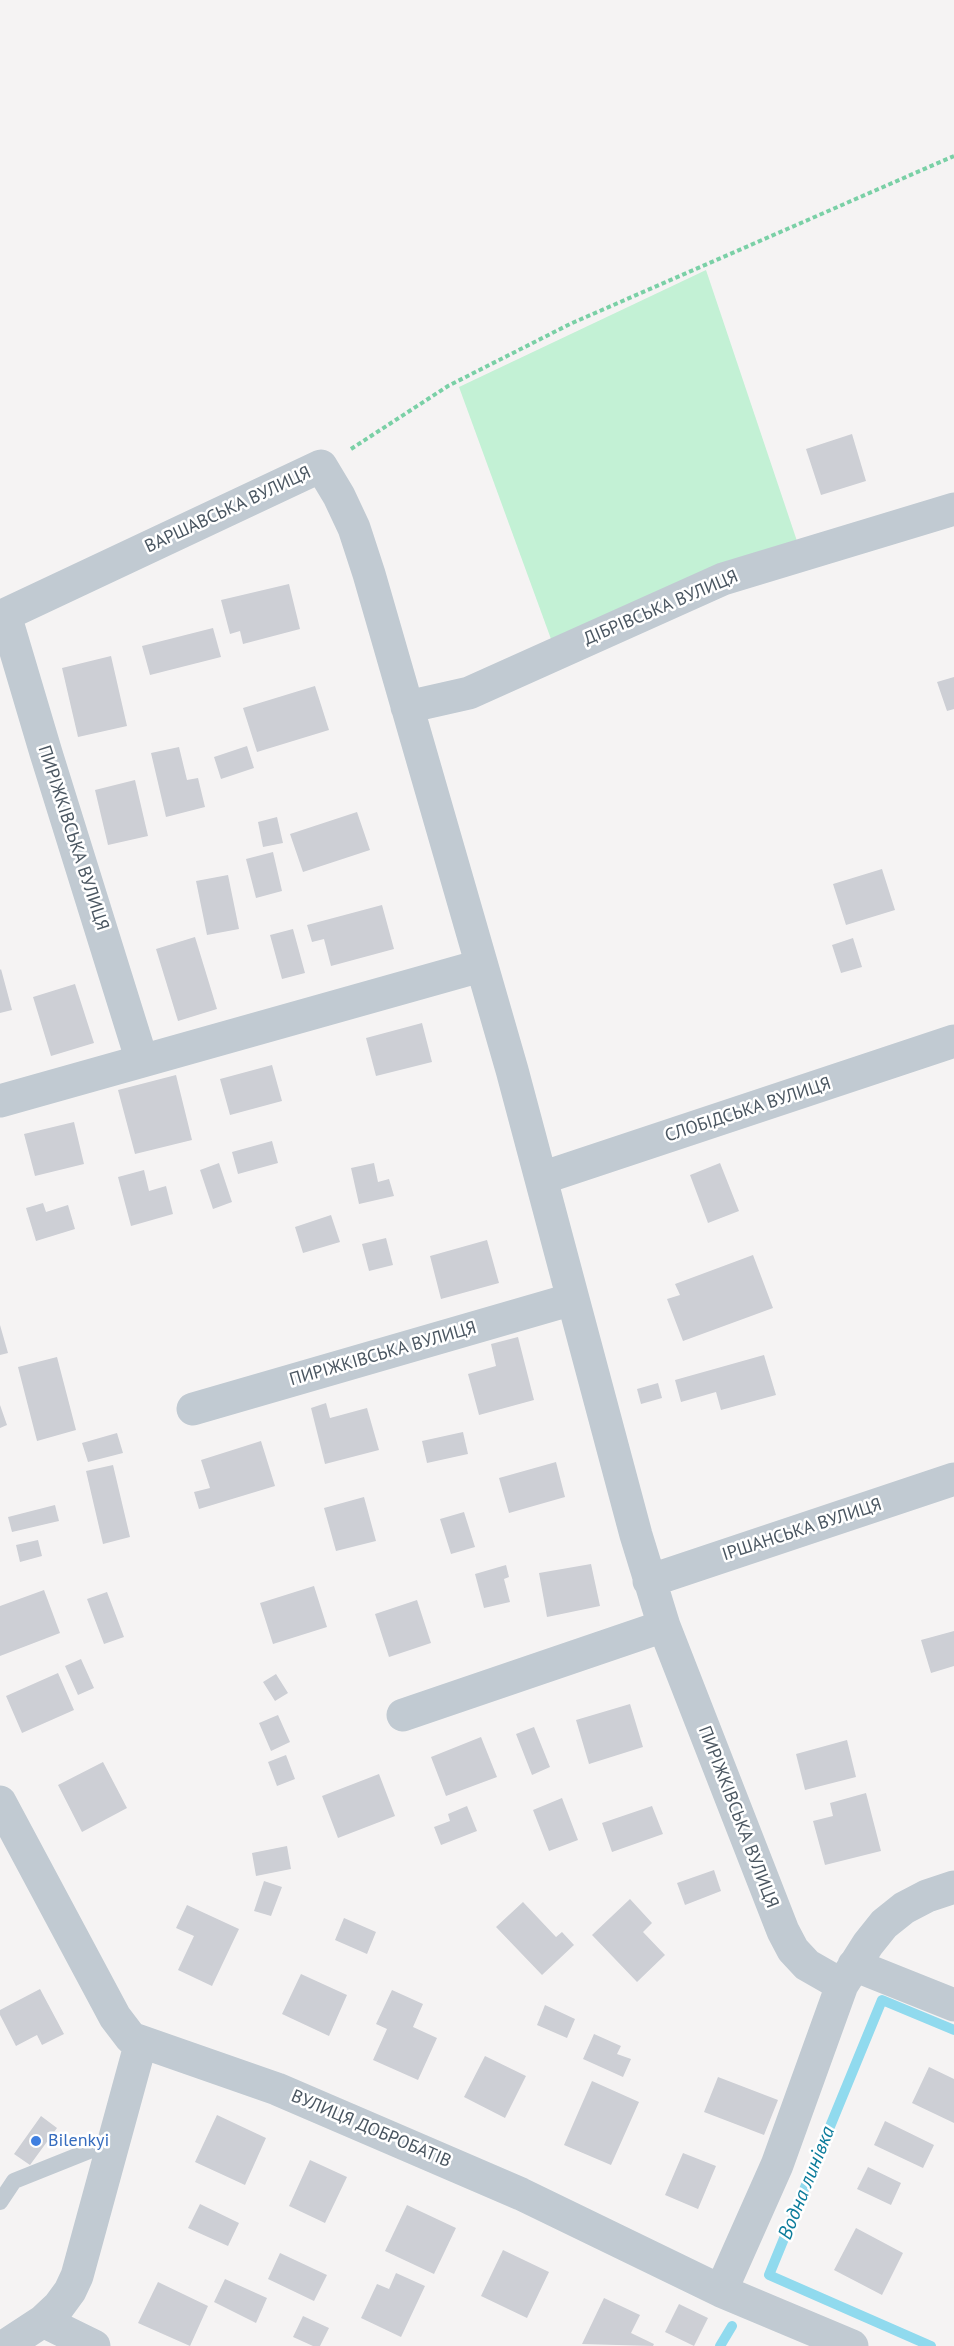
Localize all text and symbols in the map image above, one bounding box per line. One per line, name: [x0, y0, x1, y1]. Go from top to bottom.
street label: ВАРШАВСЬКА ВУЛИЦЯ: [142, 462, 314, 558]
street label: ДІБРІВСЬКА ВУЛИЦЯ: [581, 566, 741, 650]
street label: ПИРІЖКІВСЬКА ВУЛИЦЯ: [33, 743, 113, 933]
street label: СЛОБІДСЬКА ВУЛИЦЯ: [662, 1073, 834, 1147]
street label: ПИРІЖКІВСЬКА ВУЛИЦЯ: [287, 1317, 479, 1391]
street label: ІРШАНСЬКА ВУЛИЦЯ: [720, 1494, 884, 1566]
street label: ПИРІЖКІВСЬКА ВУЛИЦЯ: [693, 1723, 783, 1911]
street label: ВУЛИЦЯ ДОБРОБАТІВ: [288, 2086, 454, 2172]
water label: Водна линівка: [773, 2123, 841, 2243]
place label: Bilenkyi: [48, 2130, 109, 2152]
marker: Bilenkyi: [29, 2134, 43, 2148]

